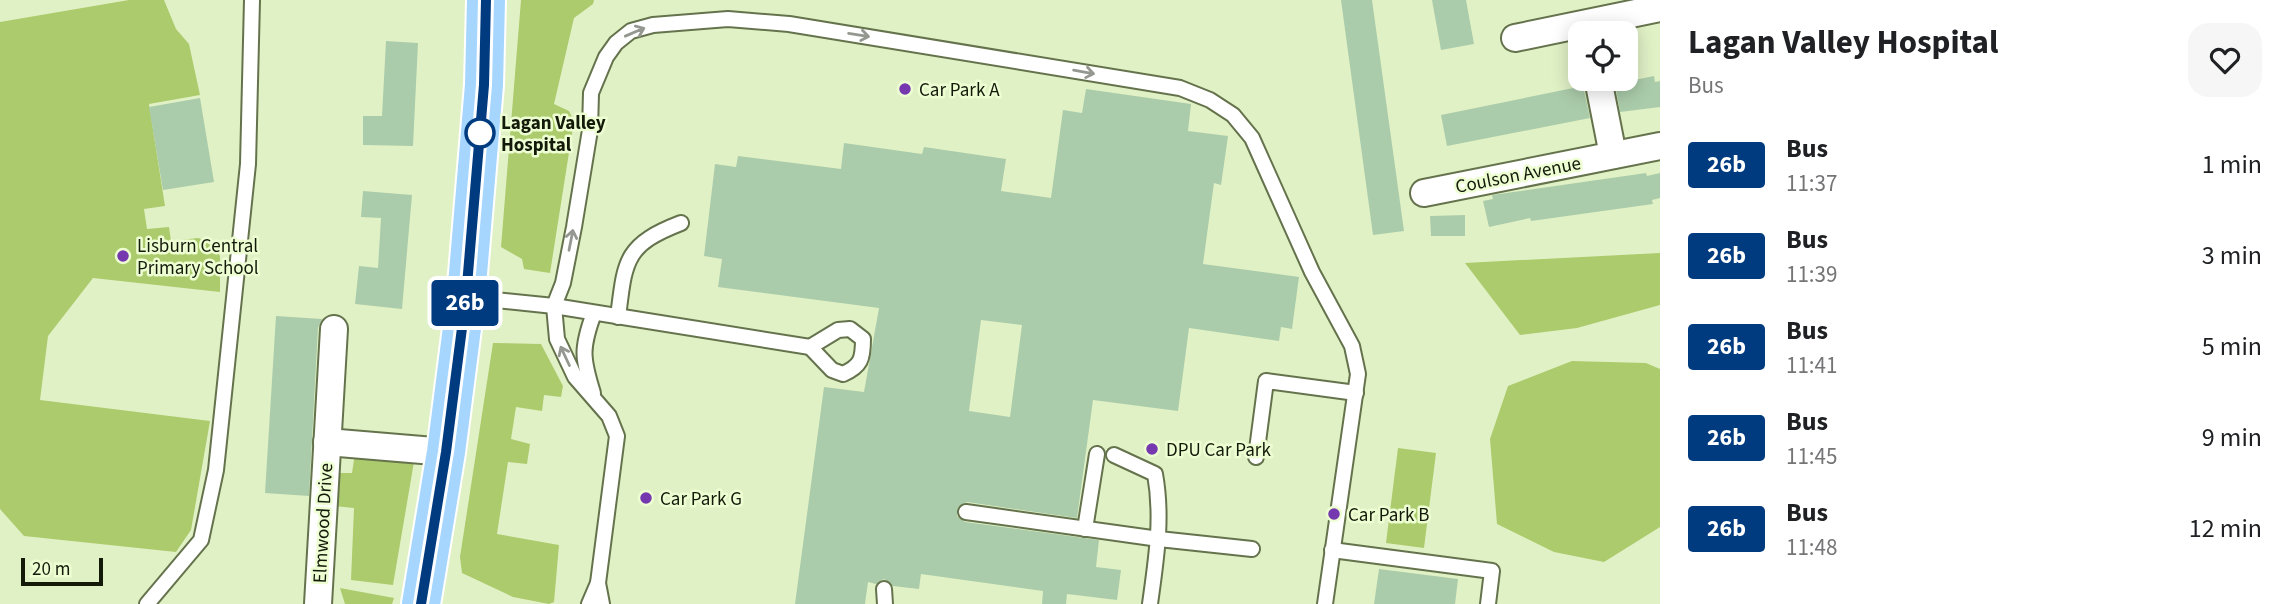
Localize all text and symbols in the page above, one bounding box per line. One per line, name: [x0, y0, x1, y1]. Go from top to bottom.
text: Lagan Valley Hospital: [1688, 19, 1998, 66]
map controls: [1568, 21, 1638, 91]
button: locate: [1568, 21, 1638, 91]
button: heart: [2188, 23, 2262, 97]
one-way arrow: [624, 25, 645, 38]
one-way arrow: [847, 29, 870, 42]
one-way arrow: [1072, 66, 1095, 79]
text: Bus: [1688, 69, 1724, 102]
place label: Car Park A: [919, 77, 1000, 104]
marker: Car Park A: [897, 81, 913, 97]
place label: Lagan Valley Hospital: [501, 110, 606, 159]
marker: Lagan Valley Hospital: [465, 118, 495, 148]
text: Bus: [1786, 130, 1828, 167]
text: 1 min: [2202, 146, 2262, 183]
text: 26b: [1707, 147, 1746, 182]
street label: Coulson Avenue: [1453, 150, 1583, 201]
text: 11:37: [1786, 167, 1837, 200]
text: Bus: [1786, 221, 1828, 258]
one-way arrow: [565, 229, 578, 252]
place label: Lisburn Central Primary School: [137, 233, 259, 282]
text: 3 min: [2202, 237, 2262, 274]
text: 26b: [1707, 238, 1746, 273]
marker: Lisburn Central Primary School: [115, 248, 131, 264]
text: 11:39: [1786, 258, 1837, 291]
line badge: 26b: [425, 280, 505, 326]
text: 26b: [445, 285, 485, 320]
text: Bus: [1786, 312, 1828, 349]
text: 5 min: [2202, 328, 2262, 365]
text: 26b: [1707, 329, 1746, 364]
one-way arrow: [558, 346, 571, 367]
text: 11:41: [1786, 349, 1837, 382]
text: Bus: [1786, 403, 1828, 440]
text: 9 min: [2202, 419, 2262, 456]
text: 26b: [1707, 420, 1746, 455]
place label: DPU Car Park: [1166, 437, 1271, 464]
text: 11:45: [1786, 440, 1837, 473]
marker: DPU Car Park: [1144, 441, 1160, 457]
street label: Elmwood Drive: [307, 462, 340, 584]
place label: Car Park G: [660, 486, 742, 513]
marker: Car Park G: [638, 490, 654, 506]
text: Bus: [1786, 494, 1828, 531]
place label: Car Park B: [1348, 502, 1429, 529]
marker: Car Park B: [1326, 506, 1342, 522]
text: 12 min: [2189, 510, 2262, 547]
text: 26b: [1707, 511, 1746, 546]
text: 11:48: [1786, 531, 1837, 564]
scale bar: [21, 555, 103, 587]
text: 20 m: [32, 556, 70, 583]

